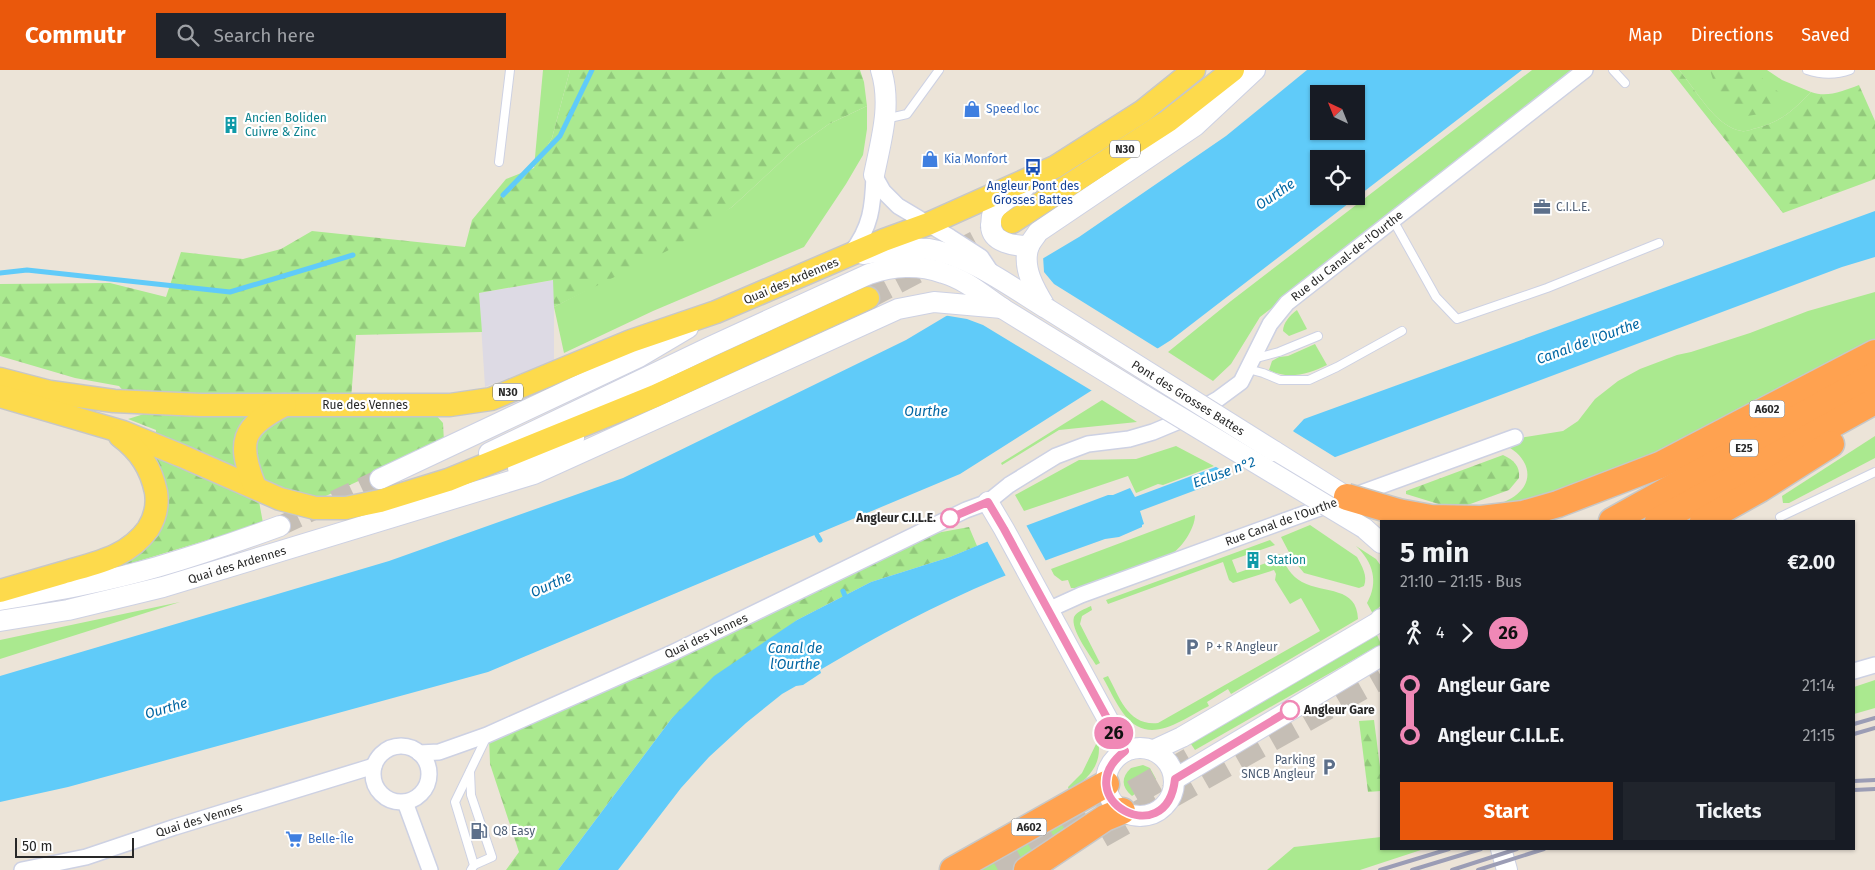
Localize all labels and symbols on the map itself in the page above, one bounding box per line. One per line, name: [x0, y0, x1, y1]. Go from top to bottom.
north arrow: [1310, 85, 1365, 140]
shop icon: Speed loc: [962, 99, 982, 119]
place label: Speed loc: [986, 102, 1040, 116]
place label: Ancien Boliden Cuivre & Zinc: [245, 111, 327, 139]
building icon: Ancien Boliden Cuivre & Zinc: [221, 115, 241, 135]
road number: N30: [1110, 140, 1140, 158]
shop icon: Kia Monfort: [920, 149, 940, 169]
place label: Kia Monfort: [944, 152, 1008, 166]
bus stop icon: Angleur Pont des Grosses Battes: [1023, 157, 1043, 177]
water label: Ourthe: [1253, 175, 1298, 214]
place label: Angleur Pont des Grosses Battes: [987, 179, 1080, 207]
office icon: C.I.L.E.: [1532, 197, 1552, 217]
place label: C.I.L.E.: [1556, 200, 1590, 214]
street label: Rue du Canal-de-l'Ourthe: [1288, 208, 1406, 304]
street label: Quai des Ardennes: [741, 254, 841, 307]
water label: Canal de l'Ourthe: [1534, 315, 1642, 368]
street label: Pont des Grosses Battes: [1129, 358, 1247, 439]
road number: N30: [493, 384, 523, 401]
street label: Rue des Vennes: [322, 398, 408, 412]
road number: A602: [1750, 400, 1784, 418]
water label: Ourthe: [904, 403, 948, 420]
road number: E25: [1730, 439, 1758, 456]
water label: Ecluse n°2: [1191, 453, 1258, 492]
street label: Rue Canal de l'Ourthe: [1223, 495, 1339, 549]
marker: Angleur C.I.L.E.: [940, 508, 960, 528]
place label: Angleur C.I.L.E.: [855, 511, 936, 525]
street label: Quai des Ardennes: [186, 543, 288, 587]
building icon: Station: [1243, 550, 1263, 570]
place label: Station: [1267, 553, 1306, 567]
water label: Ourthe: [528, 568, 574, 601]
street label: Quai des Vennes: [662, 610, 750, 661]
parking icon: P + R Angleur: [1182, 637, 1202, 657]
water label: Canal de l'Ourthe: [768, 640, 822, 673]
place label: P + R Angleur: [1206, 640, 1278, 654]
water label: Ourthe: [143, 694, 189, 723]
marker: Angleur Gare: [1280, 700, 1300, 720]
place label: Angleur Gare: [1303, 703, 1375, 717]
line badge: 26: [1092, 717, 1136, 749]
place label: Parking SNCB Angleur: [1241, 753, 1316, 781]
parking icon: Parking SNCB Angleur: [1319, 757, 1339, 777]
street label: Quai des Vennes: [154, 800, 244, 840]
road number: A602: [1012, 819, 1046, 836]
fuel station icon: Q8 Easy: [469, 821, 489, 841]
place label: Q8 Easy: [493, 824, 535, 838]
supermarket icon: Belle-Île: [284, 829, 304, 849]
place label: Belle-Île: [308, 831, 354, 846]
scale bar: [15, 835, 134, 858]

